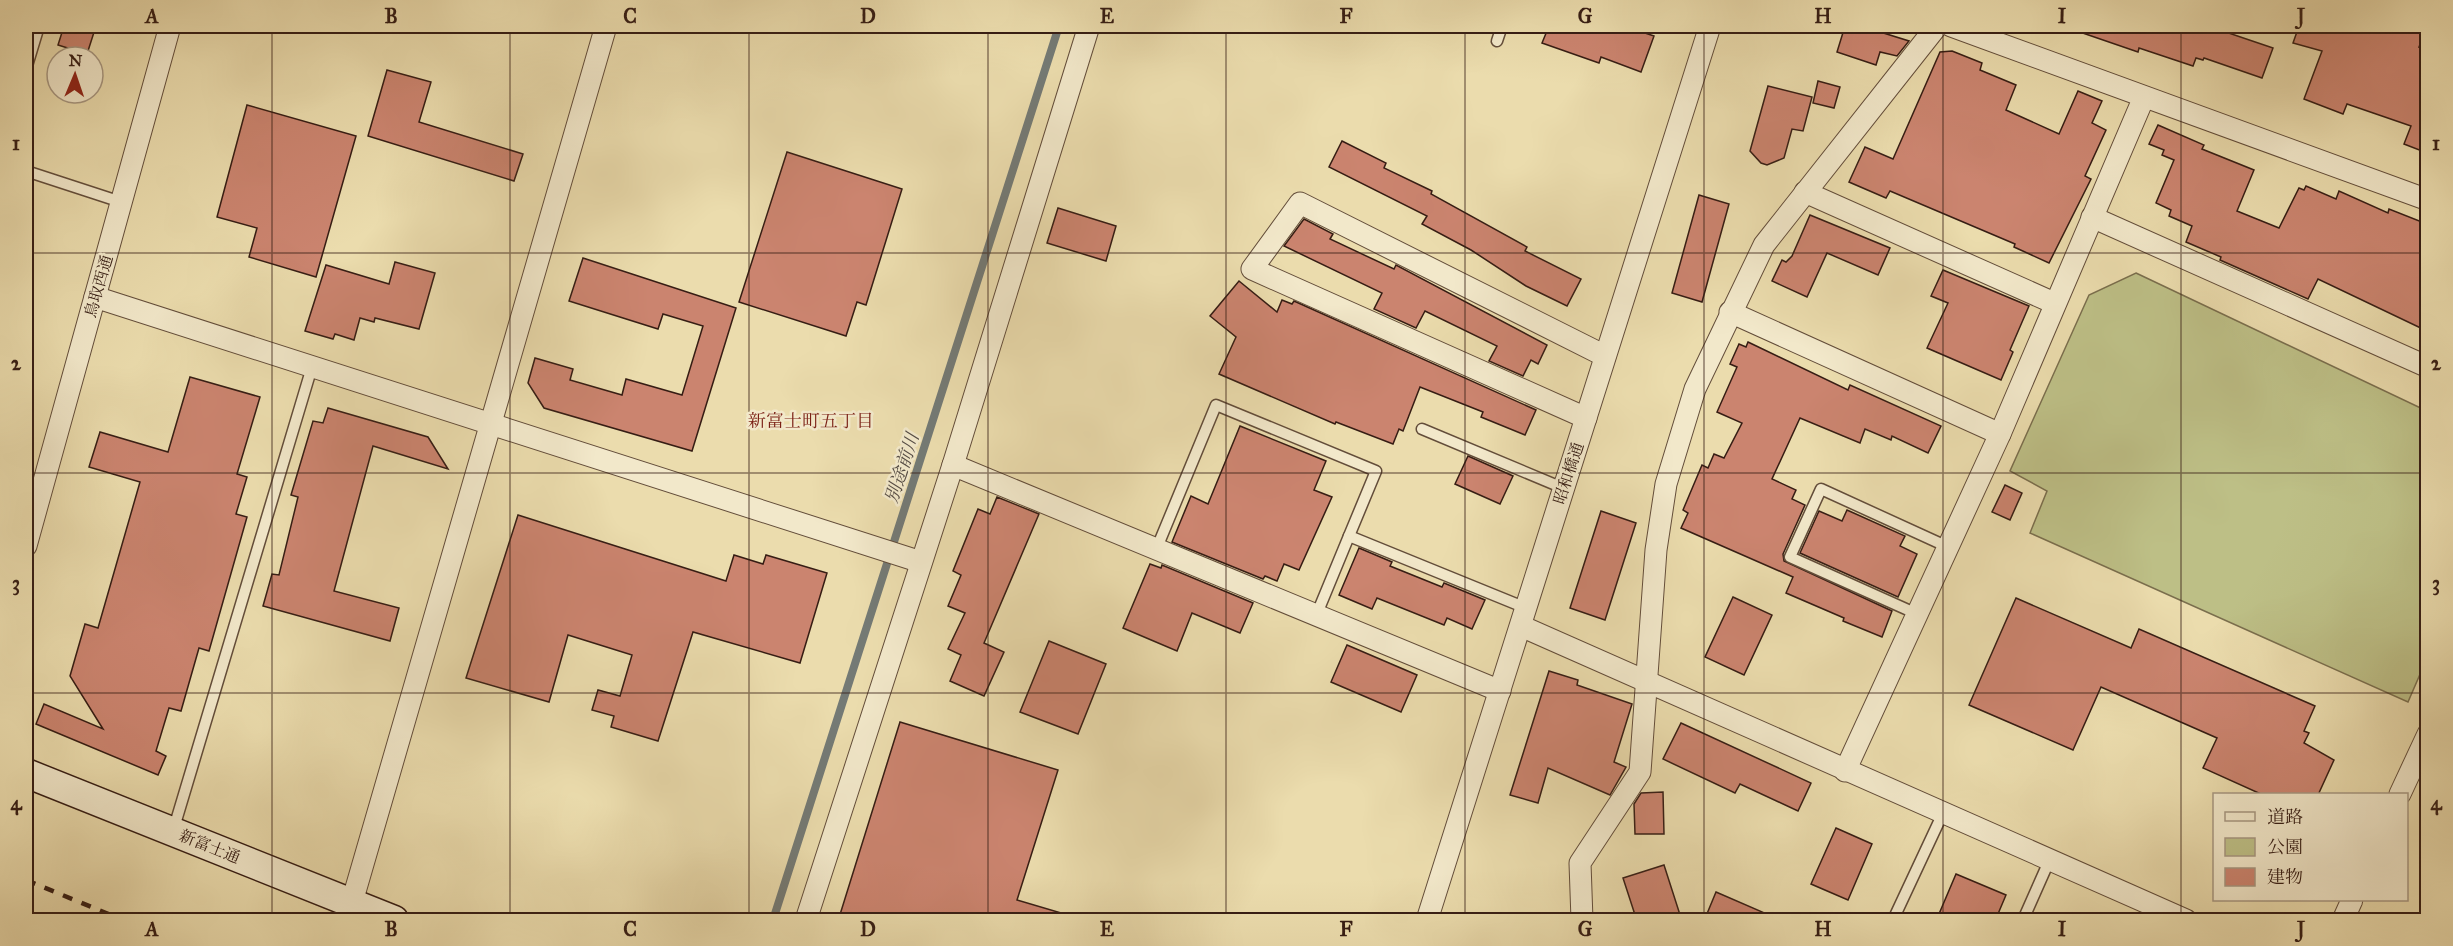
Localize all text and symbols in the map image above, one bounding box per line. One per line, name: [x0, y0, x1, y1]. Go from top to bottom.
text: A: [143, 4, 159, 28]
text: B: [384, 4, 398, 28]
text: C: [623, 4, 637, 28]
text: D: [860, 4, 876, 28]
text: E: [1100, 4, 1115, 28]
text: F: [1339, 4, 1353, 28]
text: G: [1578, 4, 1593, 28]
text: H: [1814, 4, 1832, 28]
text: I: [2058, 4, 2067, 28]
text: J: [2294, 4, 2306, 30]
north arrow: [45, 45, 105, 105]
text: N: [68, 51, 83, 70]
text: 1: [12, 131, 20, 155]
text: 1: [2432, 131, 2440, 155]
street label: 鳥取西通: [81, 253, 116, 320]
text: 2: [11, 351, 22, 375]
text: 2: [2431, 351, 2442, 375]
district label: 新富士町五丁目: [748, 410, 874, 432]
water label: 別途前川: [880, 428, 924, 506]
street label: 昭和橋通: [1550, 440, 1587, 507]
text: 3: [12, 571, 20, 596]
text: 3: [2432, 571, 2440, 596]
text: 4: [10, 791, 22, 816]
text: 4: [2430, 791, 2442, 816]
legend: [2213, 793, 2408, 901]
text: 道路: [2267, 806, 2303, 828]
street label: 新富士通: [177, 826, 243, 867]
text: 公園: [2267, 836, 2303, 858]
text: 建物: [2267, 866, 2303, 888]
text: A: [143, 917, 159, 941]
text: B: [384, 917, 398, 941]
text: C: [623, 917, 637, 941]
text: D: [860, 917, 876, 941]
text: E: [1100, 917, 1115, 941]
text: F: [1339, 917, 1353, 941]
text: G: [1578, 917, 1593, 941]
text: H: [1814, 917, 1832, 941]
text: I: [2058, 917, 2067, 941]
text: J: [2294, 917, 2306, 943]

